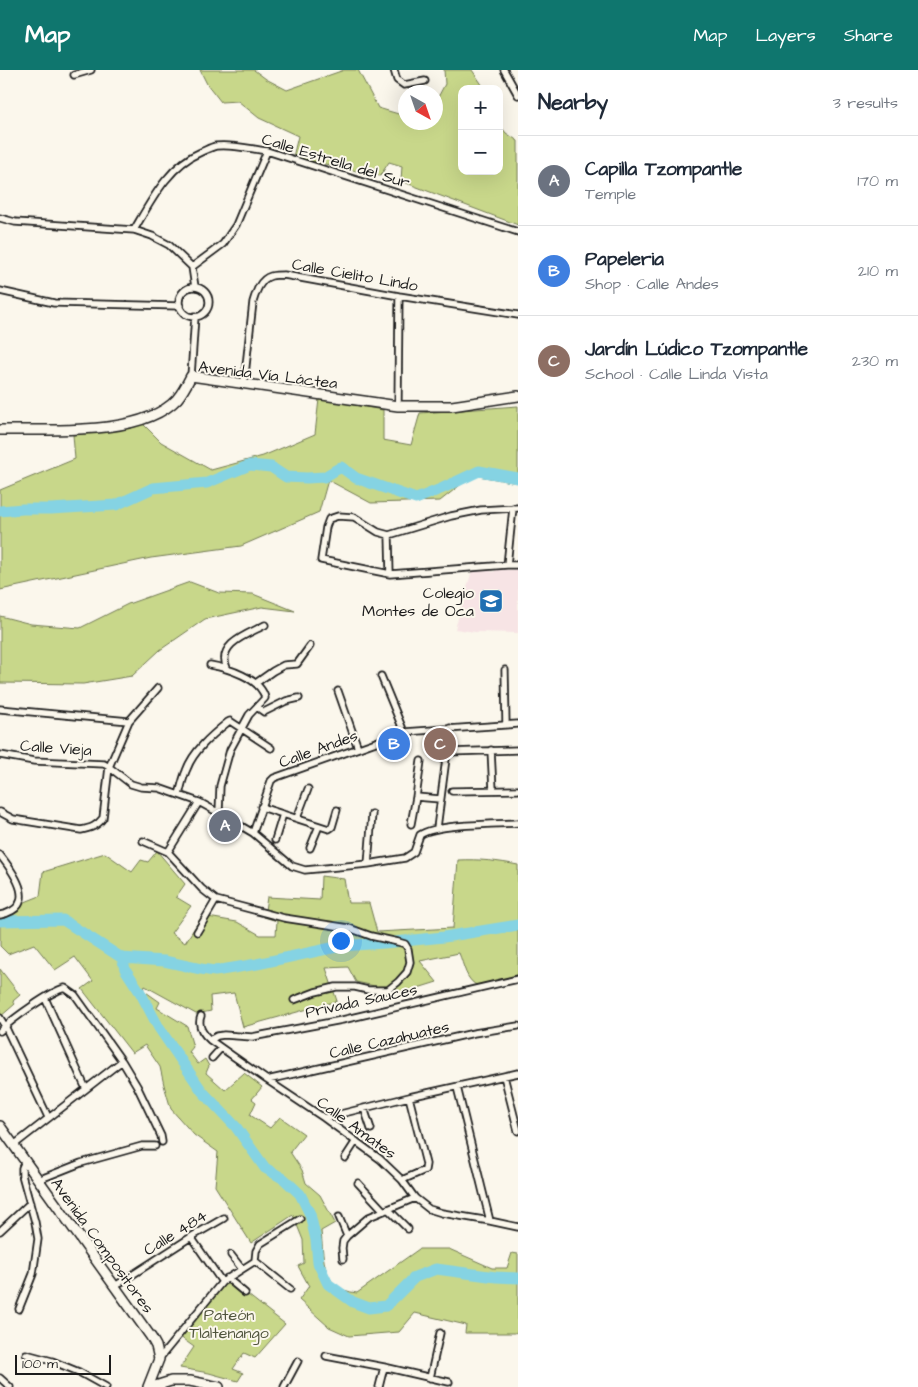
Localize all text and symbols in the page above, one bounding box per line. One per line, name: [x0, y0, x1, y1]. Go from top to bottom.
text: Map: [25, 18, 70, 52]
text: Map: [693, 23, 727, 48]
text: Layers: [755, 23, 816, 48]
text: Share: [844, 23, 893, 48]
north arrow: [398, 85, 443, 130]
map controls: [458, 85, 503, 175]
button: +: [458, 85, 503, 130]
text: Nearby: [538, 88, 608, 117]
text: 3 results: [833, 92, 898, 114]
street label: Calle Estrella del Sur: [259, 128, 413, 194]
button: −: [458, 130, 503, 175]
text: Capilla Tzompantle: [585, 156, 742, 183]
text: A: [549, 170, 559, 192]
text: 170 m: [857, 170, 898, 192]
text: Temple: [585, 183, 636, 205]
text: Papeleria: [585, 246, 664, 273]
street label: Calle Cielito Lindo: [290, 253, 420, 297]
text: B: [548, 260, 560, 282]
text: 210 m: [858, 260, 898, 282]
text: Shop · Calle Andes: [585, 273, 719, 295]
text: Jardín Lúdico Tzompantle: [585, 336, 808, 363]
text: C: [548, 350, 560, 372]
text: 230 m: [852, 350, 898, 372]
street label: Avenida Vía Láctea: [197, 356, 339, 394]
text: School · Calle Linda Vista: [585, 363, 768, 385]
place label: Colegio Montes de Oca: [362, 582, 474, 622]
school or university icon: Colegio Montes de Oca: [478, 588, 504, 614]
street label: Calle Andes: [276, 724, 361, 773]
pin: B: [378, 725, 410, 763]
pin: C: [424, 725, 456, 763]
street label: Calle Vieja: [19, 735, 92, 761]
pin: A: [209, 807, 241, 845]
your location: [328, 928, 354, 954]
street label: Privada Sauces: [303, 978, 419, 1024]
street label: Calle Cazahuates: [327, 1015, 451, 1064]
street label: Calle Amates: [312, 1091, 401, 1164]
street label: Avenida Compositores: [46, 1173, 159, 1318]
street label: Calle 484: [139, 1204, 212, 1261]
park label: Pateón Tlaltenango: [189, 1304, 269, 1345]
scale bar: [15, 1352, 111, 1375]
text: 100 m: [22, 1354, 58, 1374]

